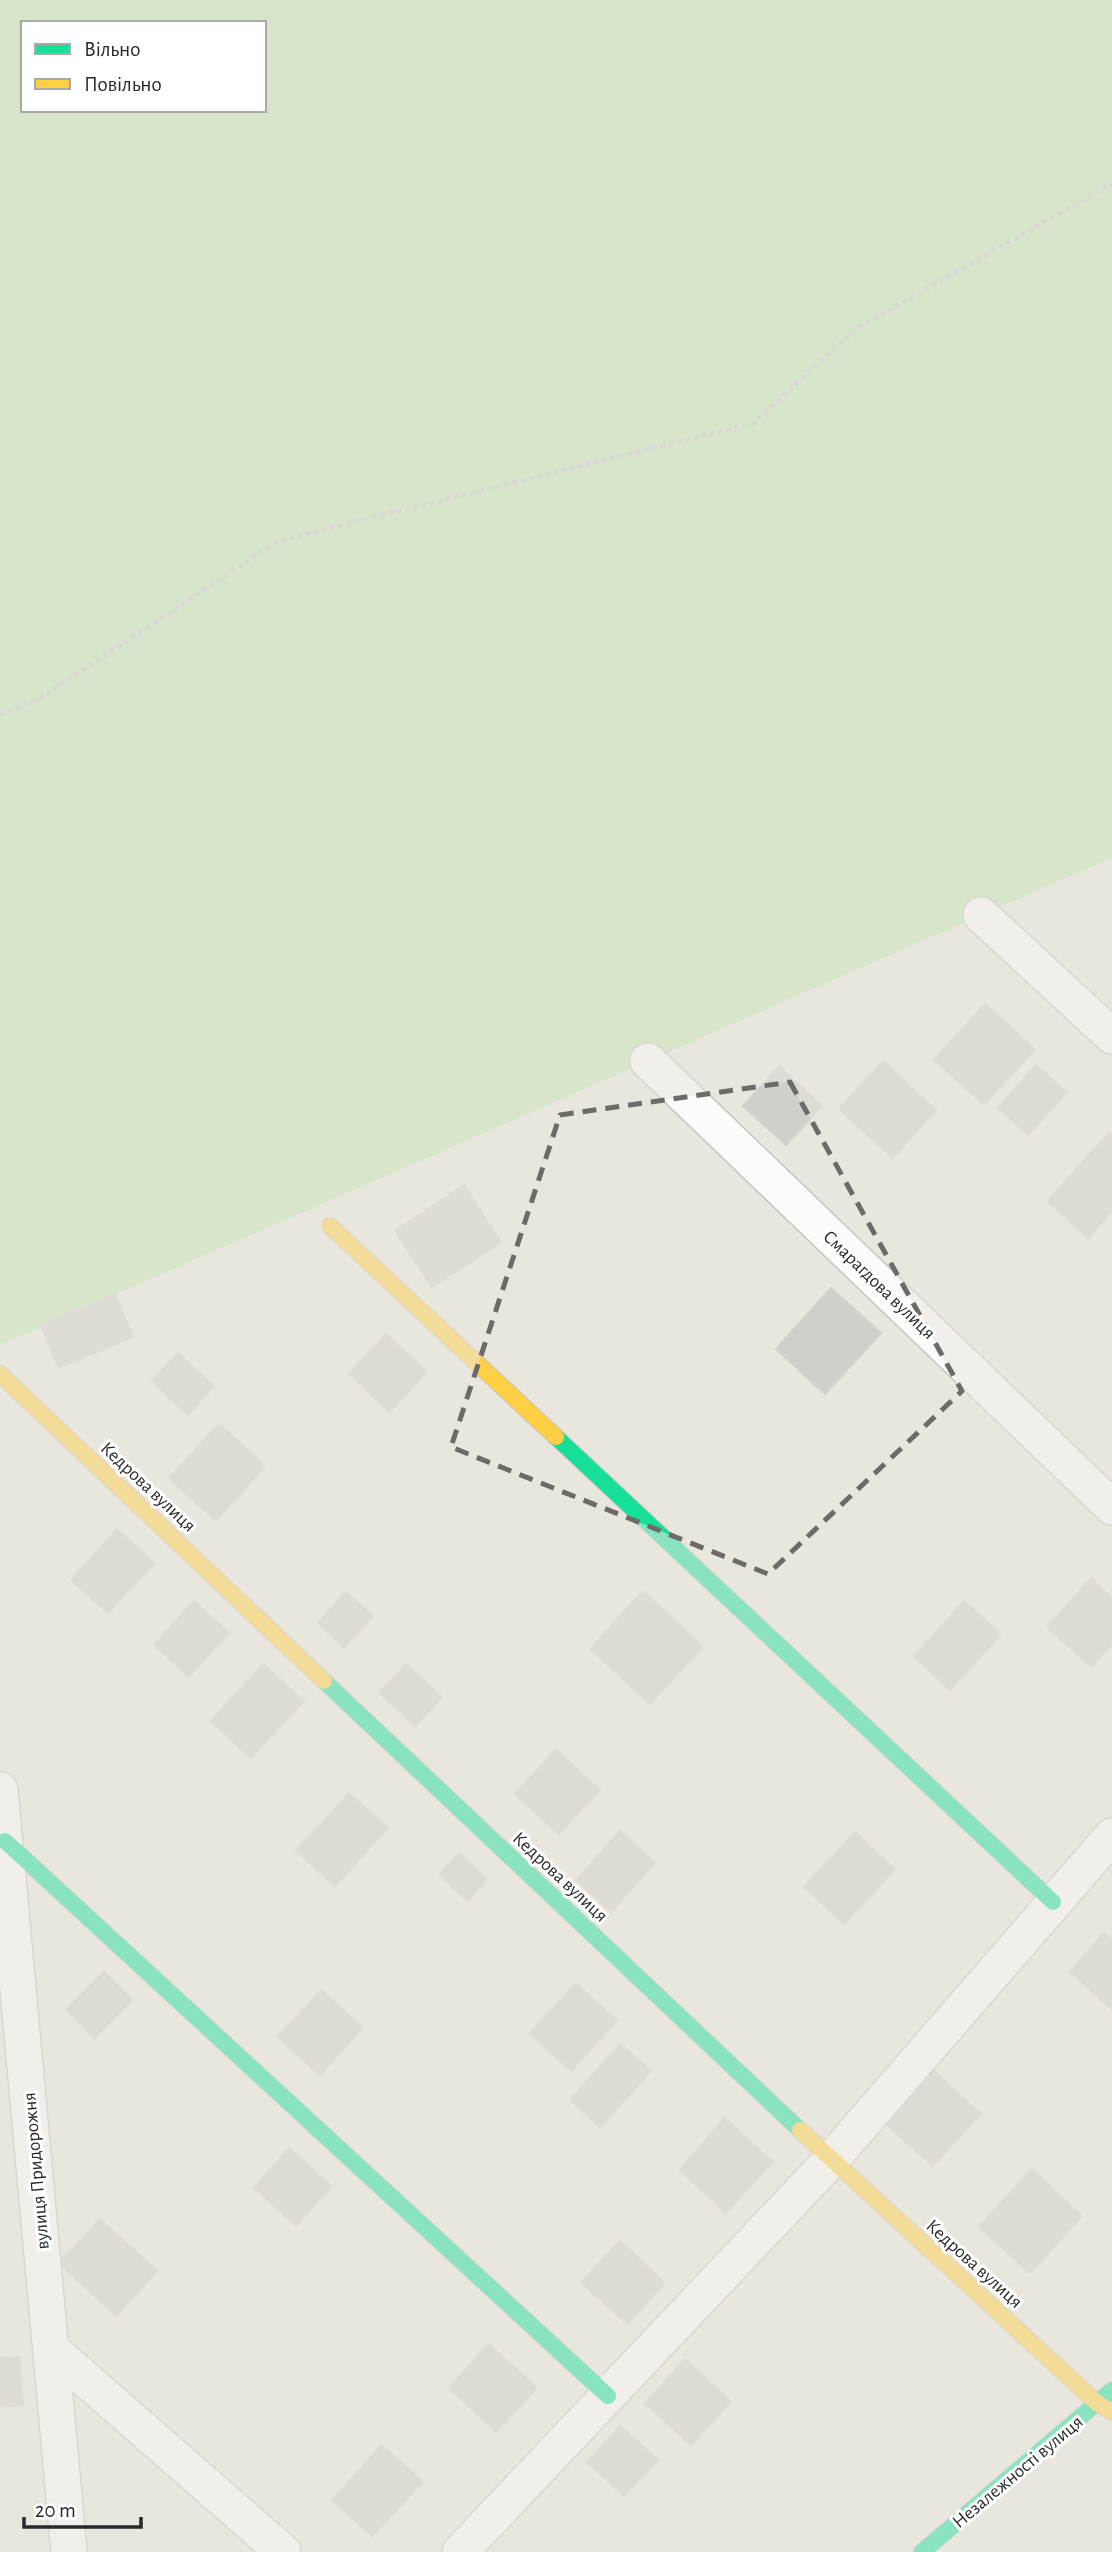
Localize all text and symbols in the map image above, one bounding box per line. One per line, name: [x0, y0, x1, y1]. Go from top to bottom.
legend: [21, 21, 266, 112]
text: Вільно: [84, 39, 140, 60]
text: Повільно: [84, 74, 162, 95]
street label: Смарагдова вулиця: [819, 1227, 939, 1343]
street label: Кедрова вулиця: [97, 1438, 199, 1536]
street label: Кедрова вулиця: [509, 1828, 611, 1926]
street label: вулиця Придорожня: [20, 2091, 53, 2250]
street label: Кедрова вулиця: [922, 2216, 1026, 2312]
street label: Незалежності вулиця: [949, 2412, 1087, 2532]
scale bar: [24, 2486, 142, 2530]
text: 20 m: [35, 2500, 76, 2521]

